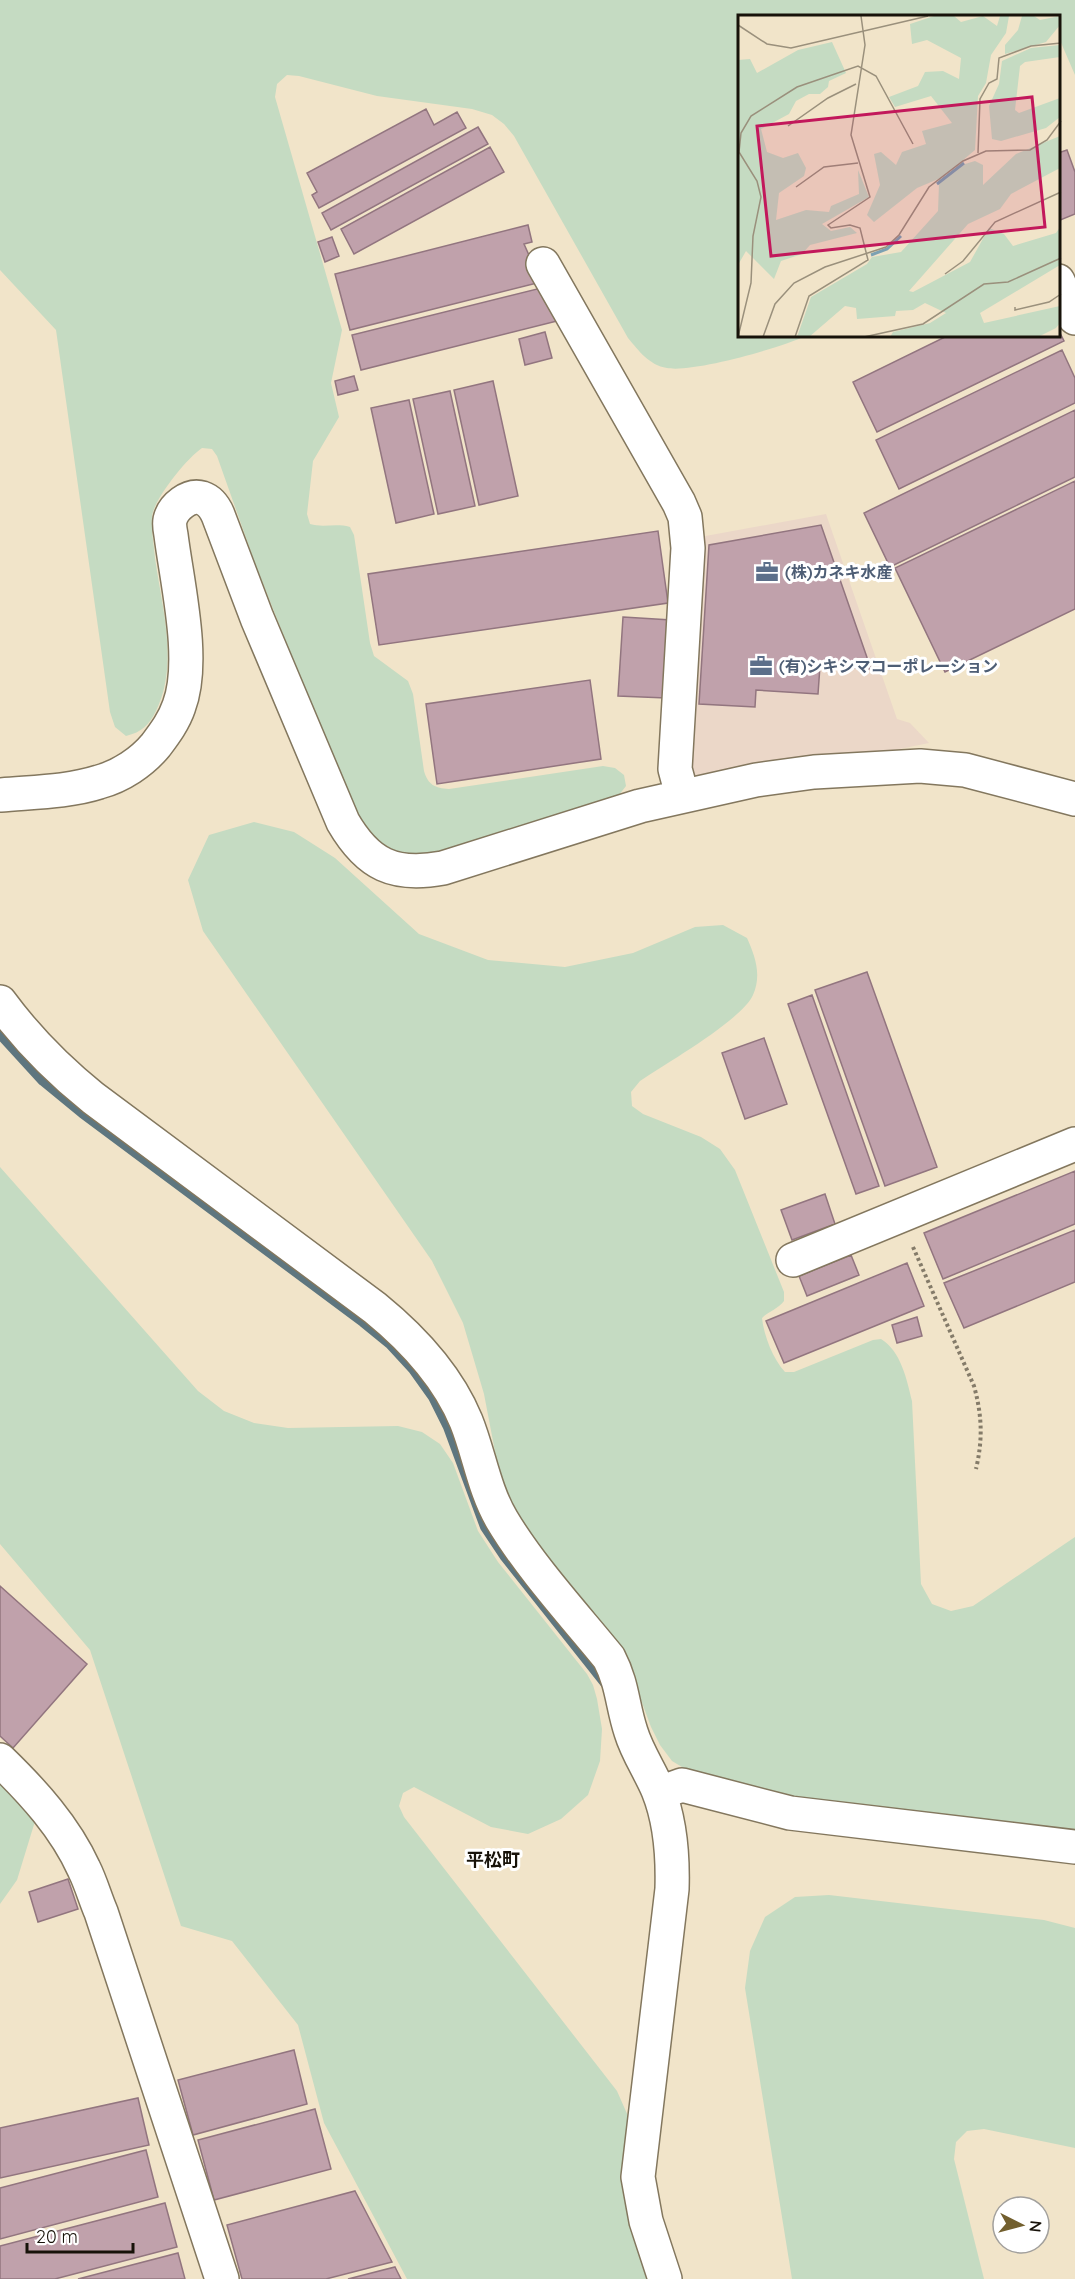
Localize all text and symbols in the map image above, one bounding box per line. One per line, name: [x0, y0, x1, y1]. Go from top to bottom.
inset map: [738, 15, 1060, 338]
office icon: (株)カネキ水産: [754, 559, 780, 585]
place label: (株)カネキ水産: [785, 562, 892, 582]
office icon: (有)シキシマコーポレーション: [748, 653, 774, 679]
place label: (有)シキシマコーポレーション: [779, 656, 998, 676]
district label: 平松町: [466, 1848, 520, 1871]
north arrow: [991, 2195, 1051, 2255]
scale bar: [27, 2216, 134, 2254]
text: N: [1025, 2220, 1046, 2233]
text: 20 m: [36, 2225, 78, 2248]

